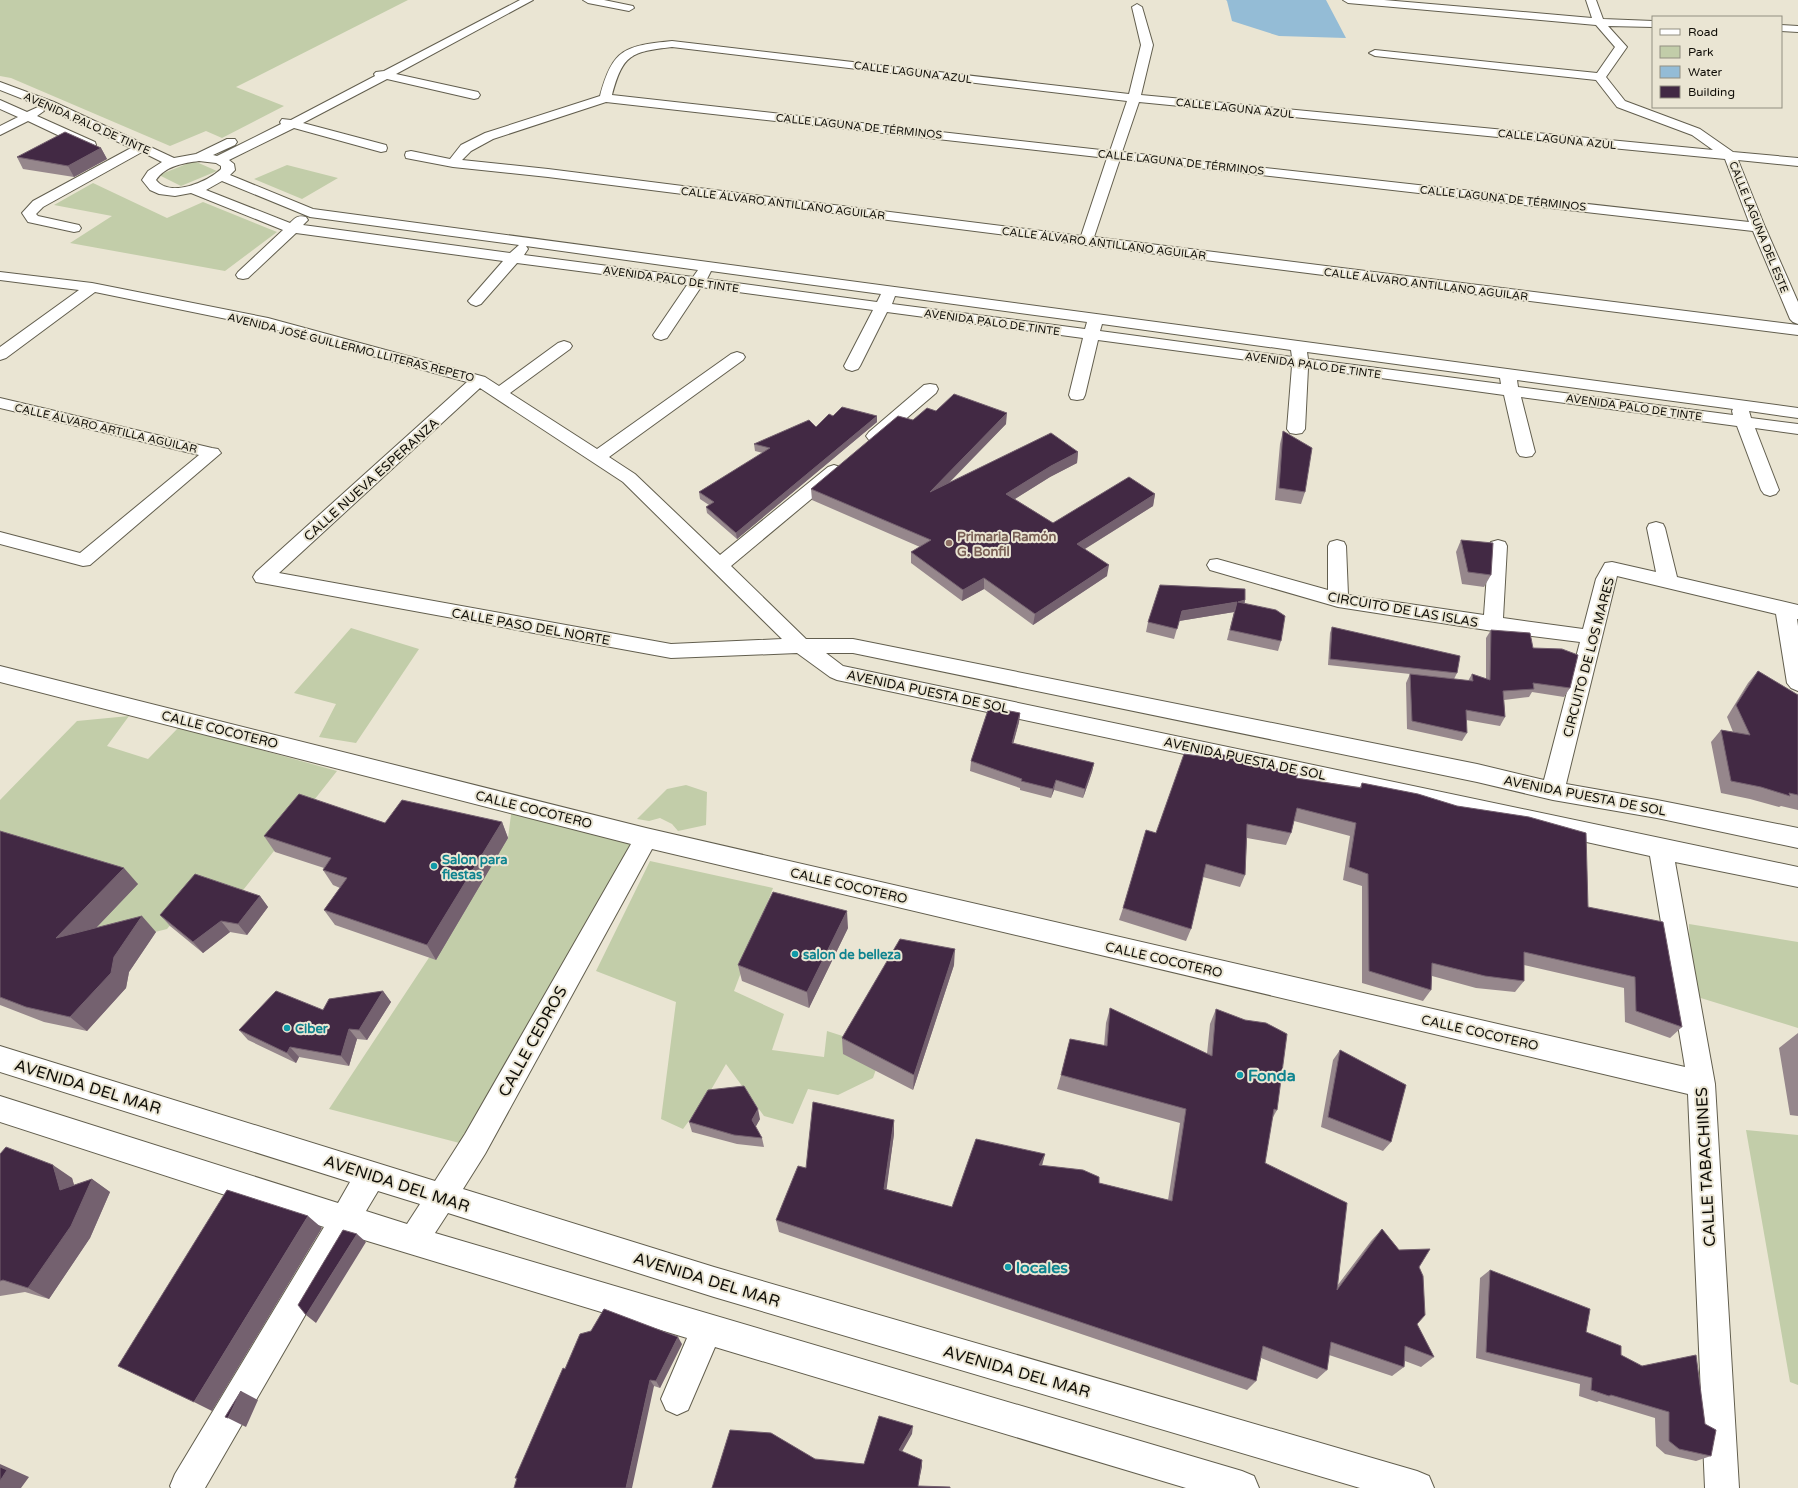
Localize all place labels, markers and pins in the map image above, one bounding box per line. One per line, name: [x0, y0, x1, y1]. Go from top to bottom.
place label: Primaria Ramón G. Bonfil: [957, 529, 1056, 560]
marker: Primaria Ramón G. Bonfil: [944, 538, 954, 548]
place label: Salon para fiestas: [441, 852, 508, 883]
marker: Salon para fiestas: [429, 861, 439, 871]
place label: salon de belleza: [803, 947, 901, 963]
marker: salon de belleza: [790, 949, 800, 959]
place label: Ciber: [295, 1021, 329, 1037]
marker: Ciber: [282, 1023, 292, 1033]
place label: Fonda: [1248, 1066, 1296, 1086]
marker: Fonda: [1235, 1070, 1245, 1080]
place label: locales: [1016, 1258, 1068, 1278]
marker: locales: [1003, 1262, 1013, 1272]

